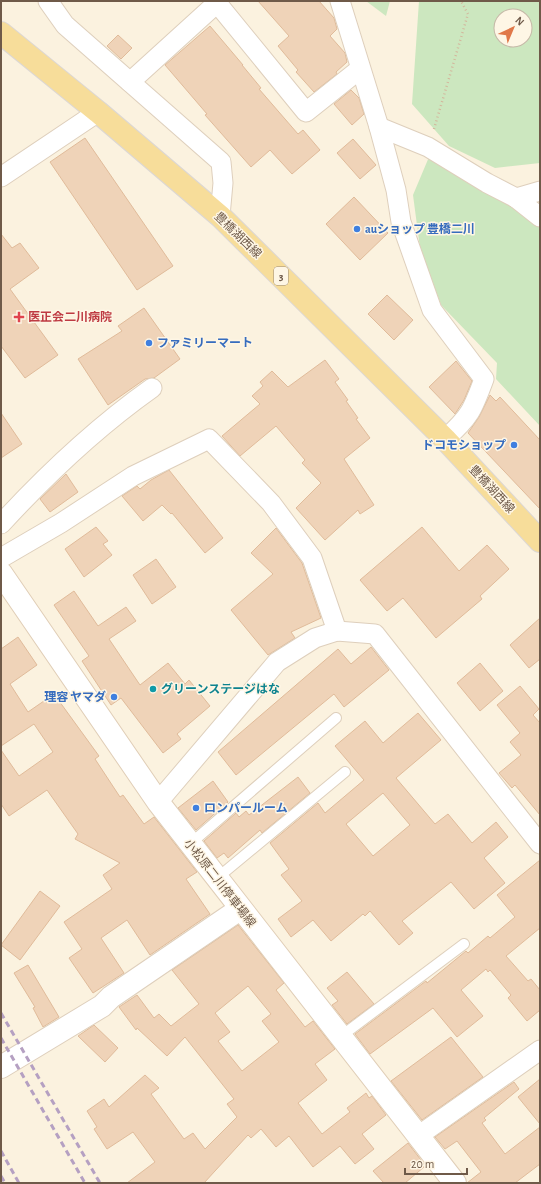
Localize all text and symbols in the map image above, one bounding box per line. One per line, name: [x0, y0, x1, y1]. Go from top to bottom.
north arrow: [493, 8, 533, 48]
text: N: [513, 15, 526, 28]
street label: 豊橋湖西線: [212, 209, 264, 260]
place label: auショップ 豊橋二川: [365, 222, 475, 235]
marker: auショップ 豊橋二川: [352, 224, 362, 234]
road number: 3: [274, 267, 288, 285]
place label: 医正会二川病院: [28, 310, 112, 323]
marker: 医正会二川病院: [13, 311, 25, 323]
place label: ファミリーマート: [157, 337, 253, 349]
marker: ファミリーマート: [144, 338, 154, 348]
place label: ドコモショップ: [422, 439, 506, 451]
marker: ドコモショップ: [509, 440, 519, 450]
street label: 豊橋湖西線: [467, 462, 518, 515]
place label: グリーンステージはな: [161, 682, 280, 695]
marker: グリーンステージはな: [148, 684, 158, 694]
place label: 理容 ヤマダ: [44, 690, 106, 703]
marker: 理容 ヤマダ: [109, 692, 119, 702]
place label: ロンパールーム: [204, 802, 288, 814]
marker: ロンパールーム: [191, 803, 201, 813]
street label: 小松原二川停車場線: [182, 836, 259, 929]
scale bar: [405, 1150, 467, 1176]
text: 20 m: [411, 1158, 434, 1170]

